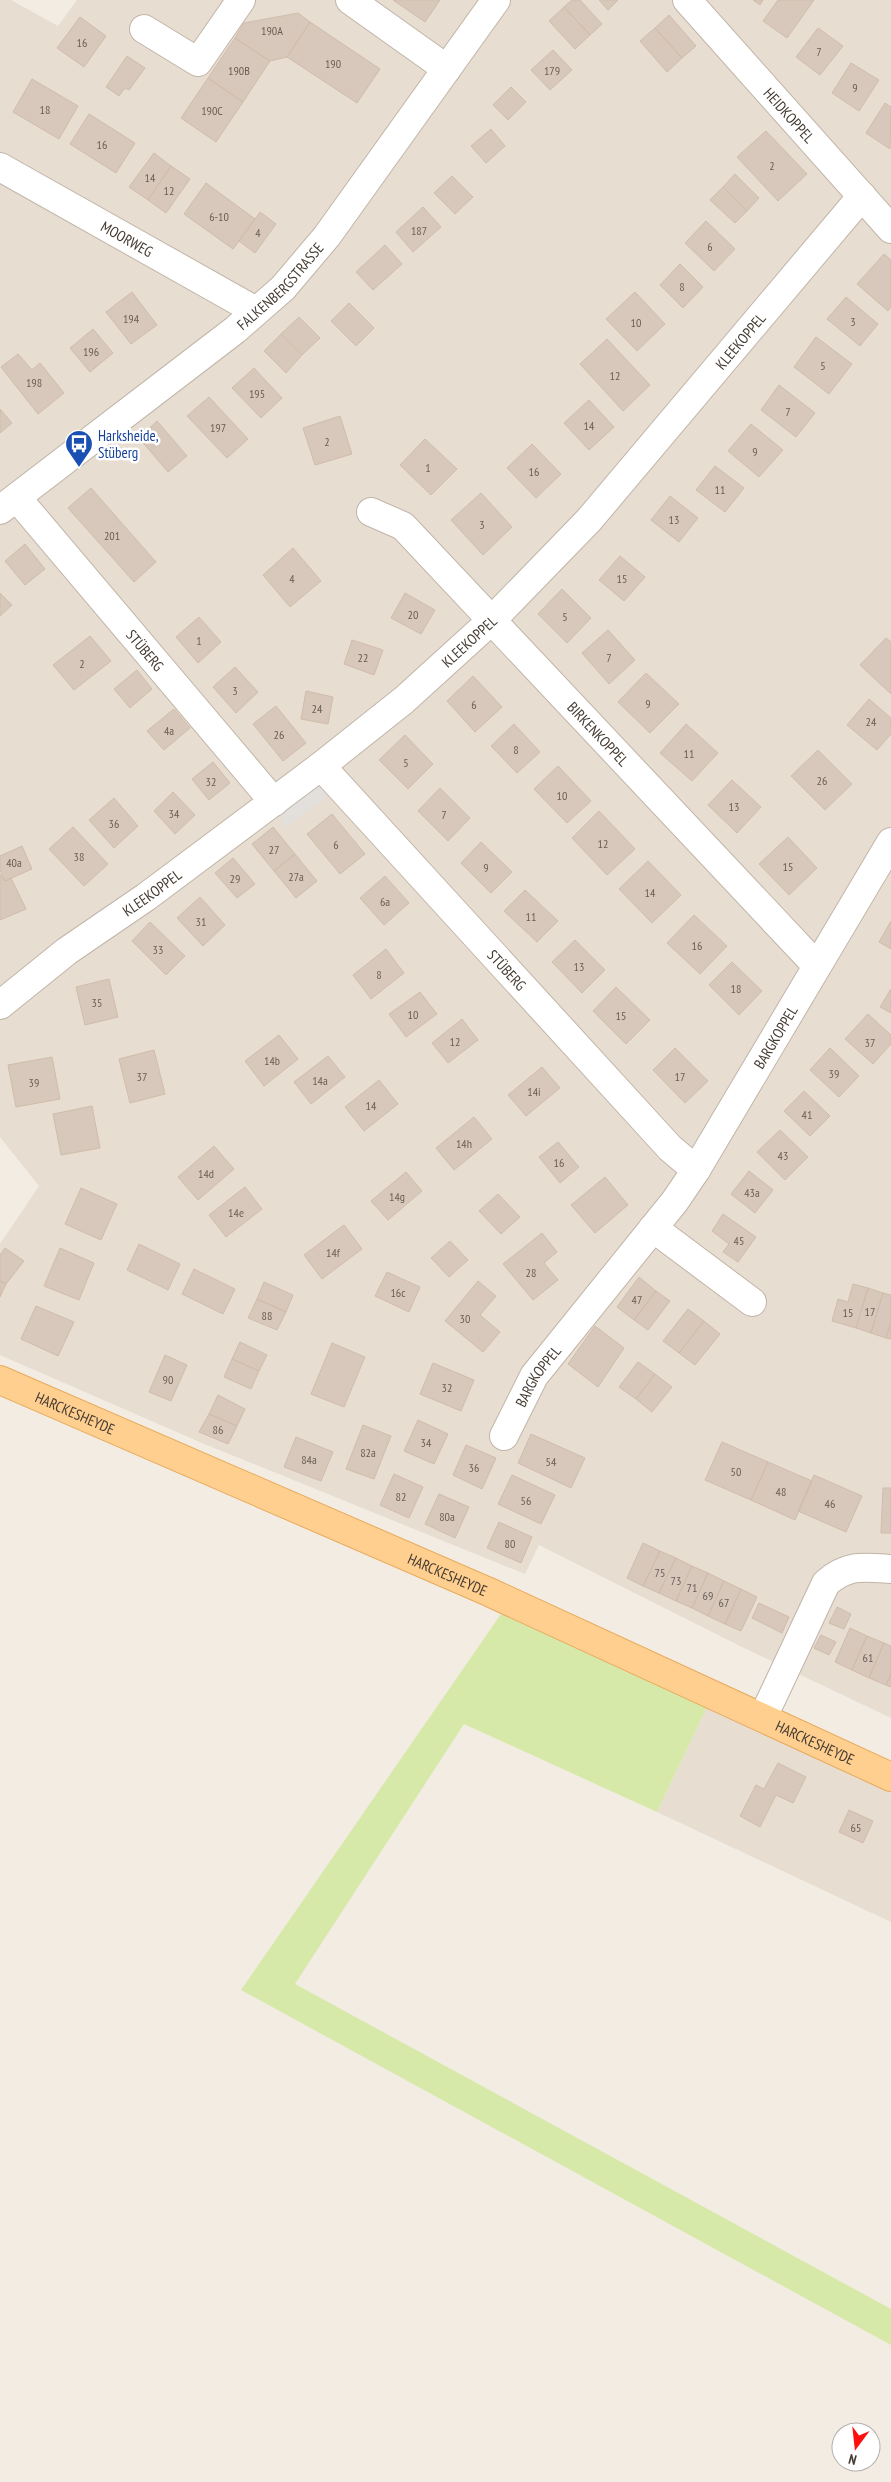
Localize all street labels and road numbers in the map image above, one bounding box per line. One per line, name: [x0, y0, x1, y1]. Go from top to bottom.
street label: HEIDKOPPEL: [760, 83, 819, 147]
street label: MOORWEG: [98, 216, 157, 261]
street label: FALKENBERGSTRASSE: [233, 238, 327, 334]
street label: KLEEKOPPEL: [711, 308, 770, 373]
street label: KLEEKOPPEL: [437, 611, 501, 671]
street label: STÜBERG: [123, 625, 168, 675]
street label: BIRKENKOPPEL: [564, 698, 634, 770]
street label: KLEEKOPPEL: [119, 864, 185, 920]
street label: STÜBERG: [484, 945, 531, 994]
street label: BARGKOPPEL: [749, 1001, 801, 1072]
street label: BARGKOPPEL: [511, 1341, 565, 1410]
street label: HARCKESHEYDE: [33, 1387, 118, 1438]
street label: HARCKESHEYDE: [405, 1549, 490, 1600]
street label: HARCKESHEYDE: [773, 1716, 858, 1768]

